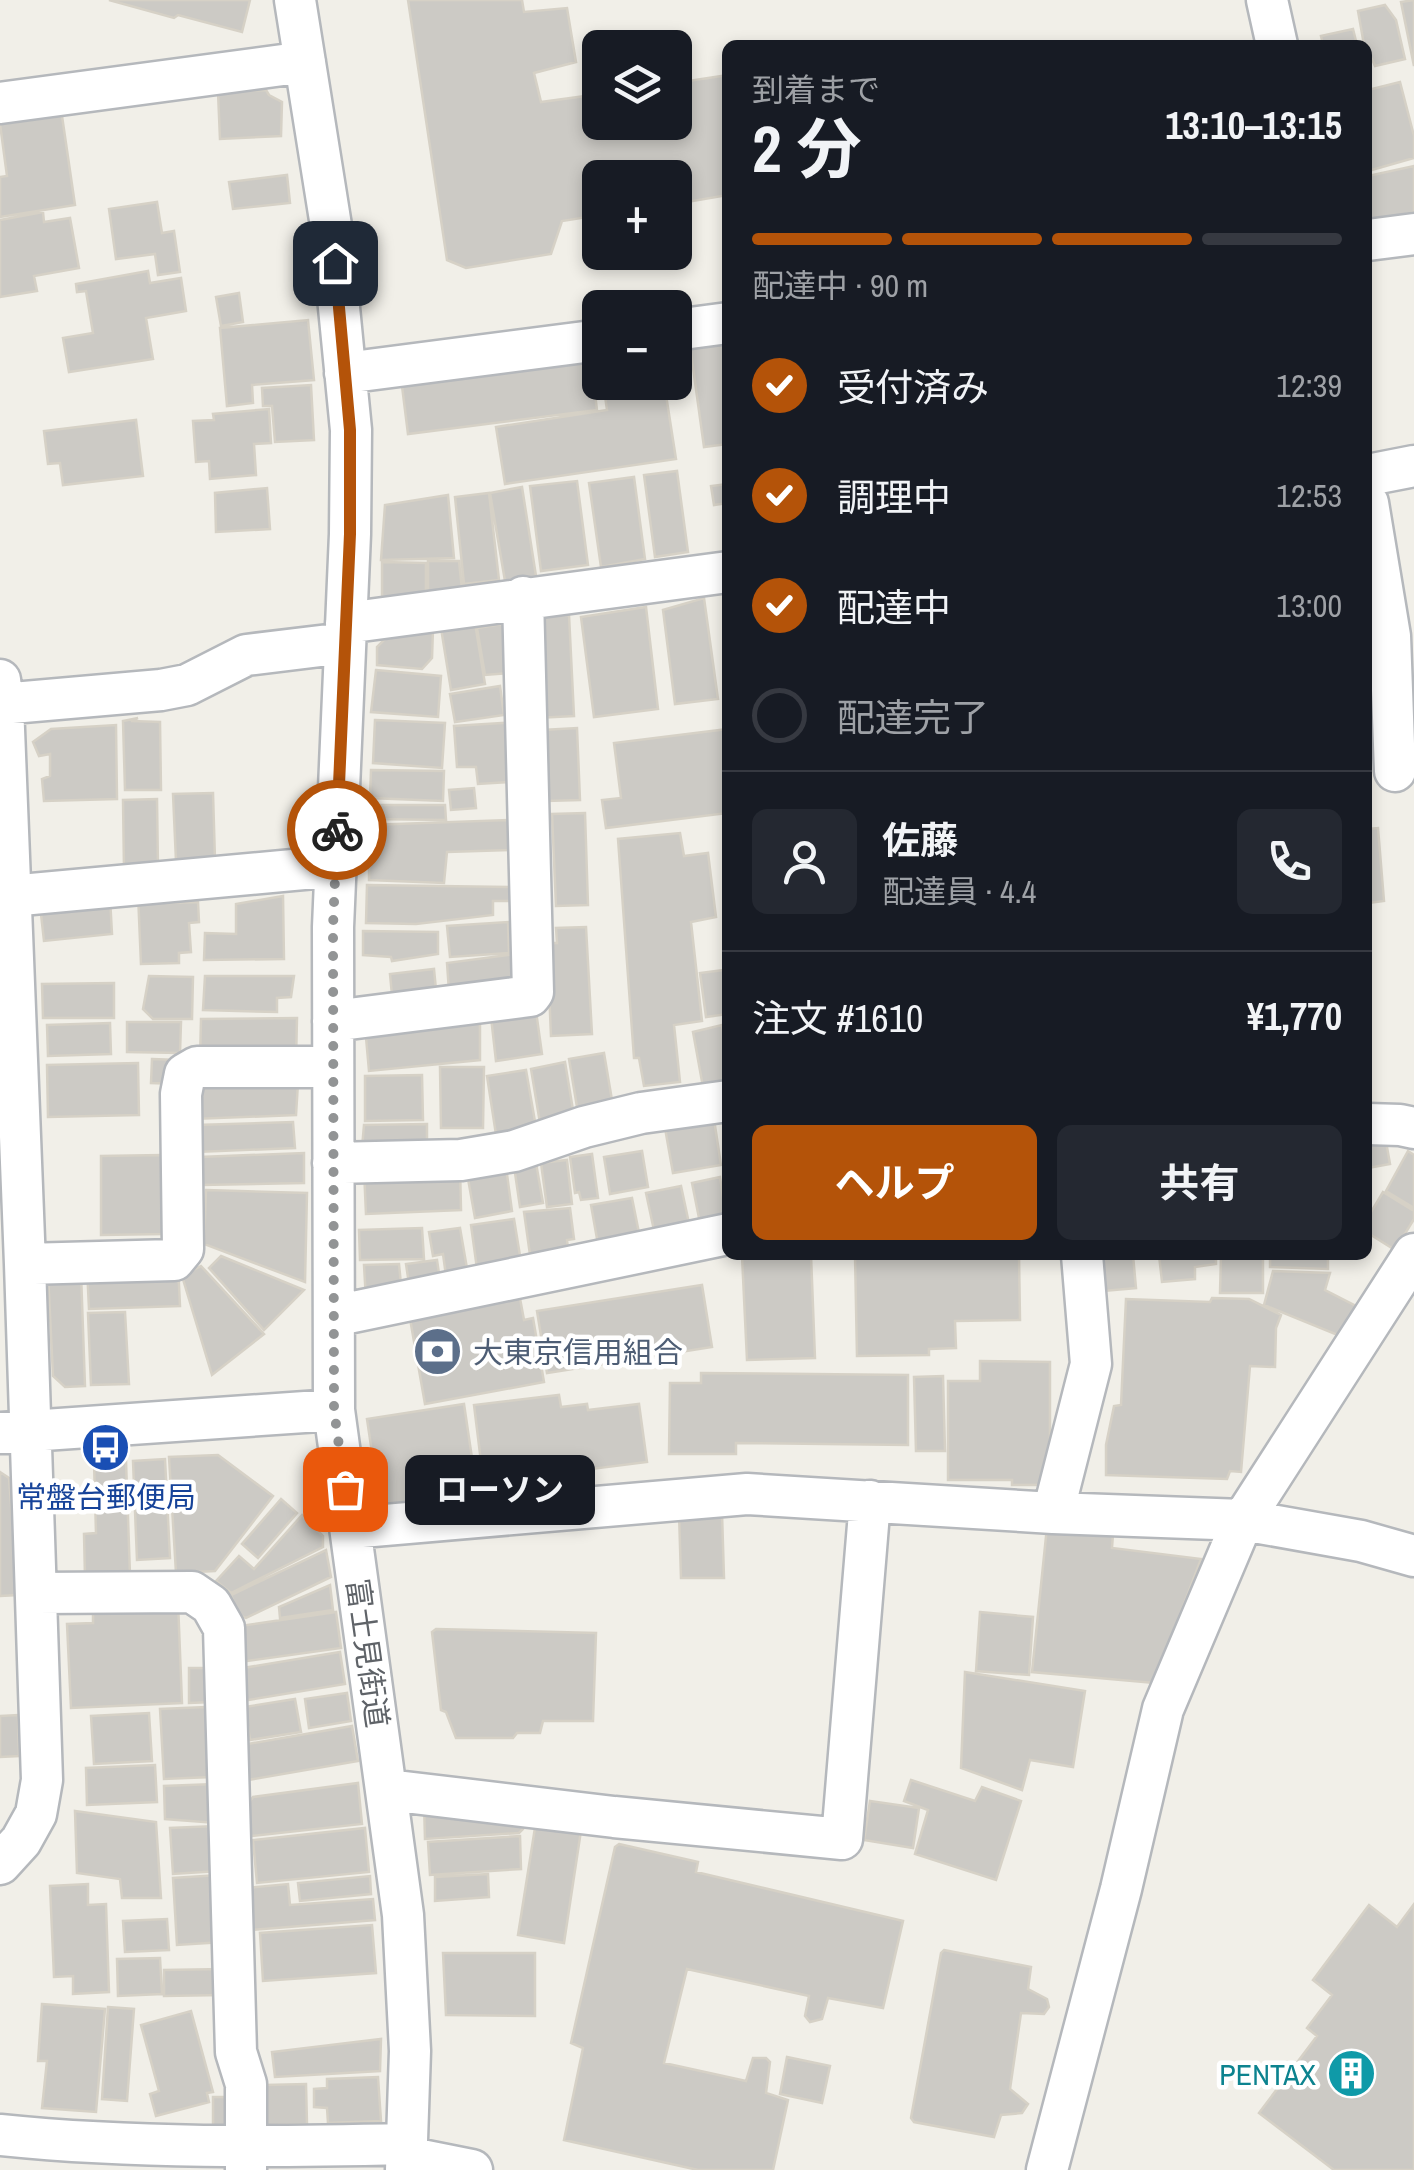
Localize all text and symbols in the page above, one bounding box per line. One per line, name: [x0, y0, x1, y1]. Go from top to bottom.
map controls: [582, 30, 692, 400]
button: layers: [582, 30, 692, 140]
text: 到着まで: [752, 68, 880, 111]
text: 13:10–13:15: [1165, 100, 1342, 151]
text: 2 分: [752, 105, 861, 192]
button: +: [582, 160, 692, 270]
pin: [293, 221, 378, 306]
icon: home: [308, 236, 363, 291]
text: 配達中 · 90 m: [752, 264, 928, 307]
button: −: [582, 290, 692, 400]
icon: check: [752, 358, 807, 413]
text: 受付済み: [837, 362, 989, 413]
text: 12:39: [1276, 364, 1342, 407]
icon: check: [752, 468, 807, 523]
text: 調理中: [837, 472, 951, 523]
text: 12:53: [1276, 474, 1342, 517]
icon: check: [752, 578, 807, 633]
text: 配達中: [837, 582, 951, 633]
text: 13:00: [1276, 584, 1342, 627]
text: 配達完了: [837, 692, 989, 743]
courier: [287, 780, 387, 880]
icon: bike: [310, 803, 365, 858]
button: person: [752, 809, 857, 914]
button: phone: [1237, 809, 1342, 914]
text: 佐藤: [882, 815, 958, 866]
text: 配達員 · 4.4: [882, 870, 1036, 913]
text: ¥1,770: [1247, 991, 1342, 1042]
text: 注文 #1610: [752, 993, 923, 1044]
button: ヘルプ: [752, 1125, 1037, 1240]
button: 共有: [1057, 1125, 1342, 1240]
bank icon: 大東京信用組合: [412, 1326, 464, 1378]
place label: 大東京信用組合: [473, 1332, 683, 1372]
bus stop icon: 常盤台郵便局: [80, 1422, 132, 1474]
pin: [303, 1447, 388, 1532]
callout: ローソン: [405, 1454, 595, 1524]
icon: bag: [318, 1462, 373, 1517]
text: ローソン: [436, 1468, 564, 1511]
place label: 常盤台郵便局: [16, 1477, 196, 1517]
street label: 富士見街道: [338, 1576, 398, 1730]
building icon: PENTAX: [1325, 2048, 1377, 2100]
place label: PENTAX: [1219, 2054, 1317, 2094]

